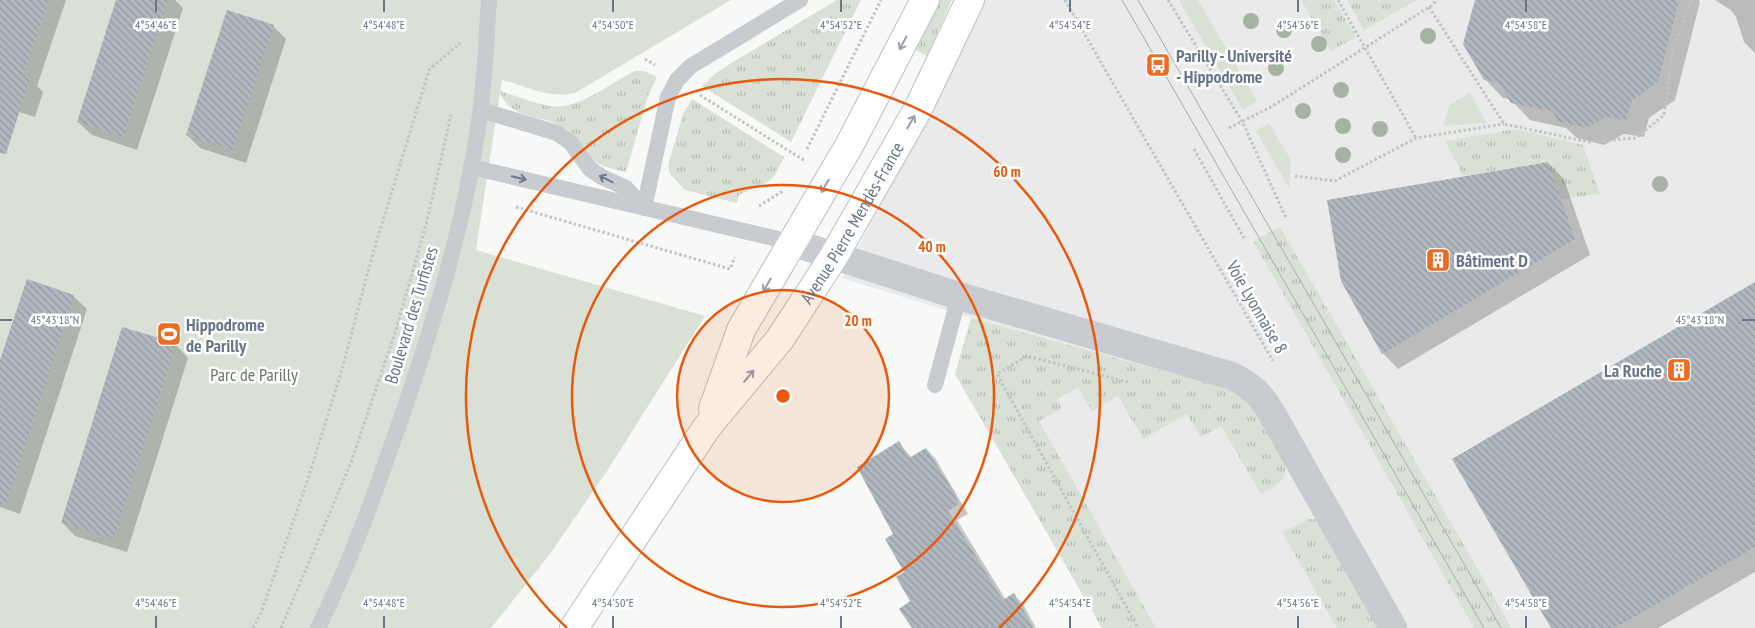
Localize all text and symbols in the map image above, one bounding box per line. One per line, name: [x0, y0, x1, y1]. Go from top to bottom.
text: 4°54'46"E: [135, 17, 177, 32]
text: 4°54'48"E: [363, 17, 405, 32]
text: 4°54'50"E: [592, 17, 634, 32]
text: 4°54'52"E: [820, 17, 862, 32]
text: 4°54'54"E: [1049, 17, 1091, 32]
text: 4°54'56"E: [1277, 17, 1319, 32]
text: 4°54'58"E: [1505, 17, 1547, 32]
one-way arrow: [898, 36, 908, 51]
place label: Parilly - Université - Hippodrome: [1176, 44, 1292, 88]
bus stop icon: Parilly - Université - Hippodrome: [1145, 52, 1171, 78]
one-way arrow: [906, 116, 916, 130]
street label: Avenue Pierre Mendès-France: [795, 138, 908, 308]
text: 60 m: [993, 162, 1021, 181]
one-way arrow: [599, 173, 614, 183]
one-way arrow: [510, 174, 526, 183]
one-way arrow: [820, 179, 830, 193]
text: 40 m: [918, 237, 946, 256]
street label: Boulevard des Turfistes: [379, 244, 443, 386]
building icon: Bâtiment D: [1425, 247, 1451, 273]
place label: Bâtiment D: [1456, 249, 1528, 272]
street label: Voie Lyonnaise 8: [1221, 256, 1293, 358]
one-way arrow: [762, 277, 772, 291]
text: 20 m: [844, 311, 872, 330]
text: 45°43'18"N: [31, 312, 79, 327]
text: 45°43'18"N: [1676, 312, 1724, 327]
place label: Hippodrome de Parilly: [186, 313, 265, 357]
sports icon: Hippodrome de Parilly: [156, 321, 182, 347]
building icon: La Ruche: [1666, 357, 1692, 383]
place label: La Ruche: [1604, 359, 1662, 382]
park label: Parc de Parilly: [210, 363, 298, 386]
one-way arrow: [744, 370, 755, 383]
centre of rings: [774, 387, 792, 405]
text: 4°54'46"E: [135, 595, 177, 610]
text: 4°54'48"E: [363, 595, 405, 610]
text: 4°54'50"E: [592, 595, 634, 610]
text: 4°54'52"E: [820, 595, 862, 610]
text: 4°54'54"E: [1049, 595, 1091, 610]
text: 4°54'56"E: [1277, 595, 1319, 610]
text: 4°54'58"E: [1505, 595, 1547, 610]

